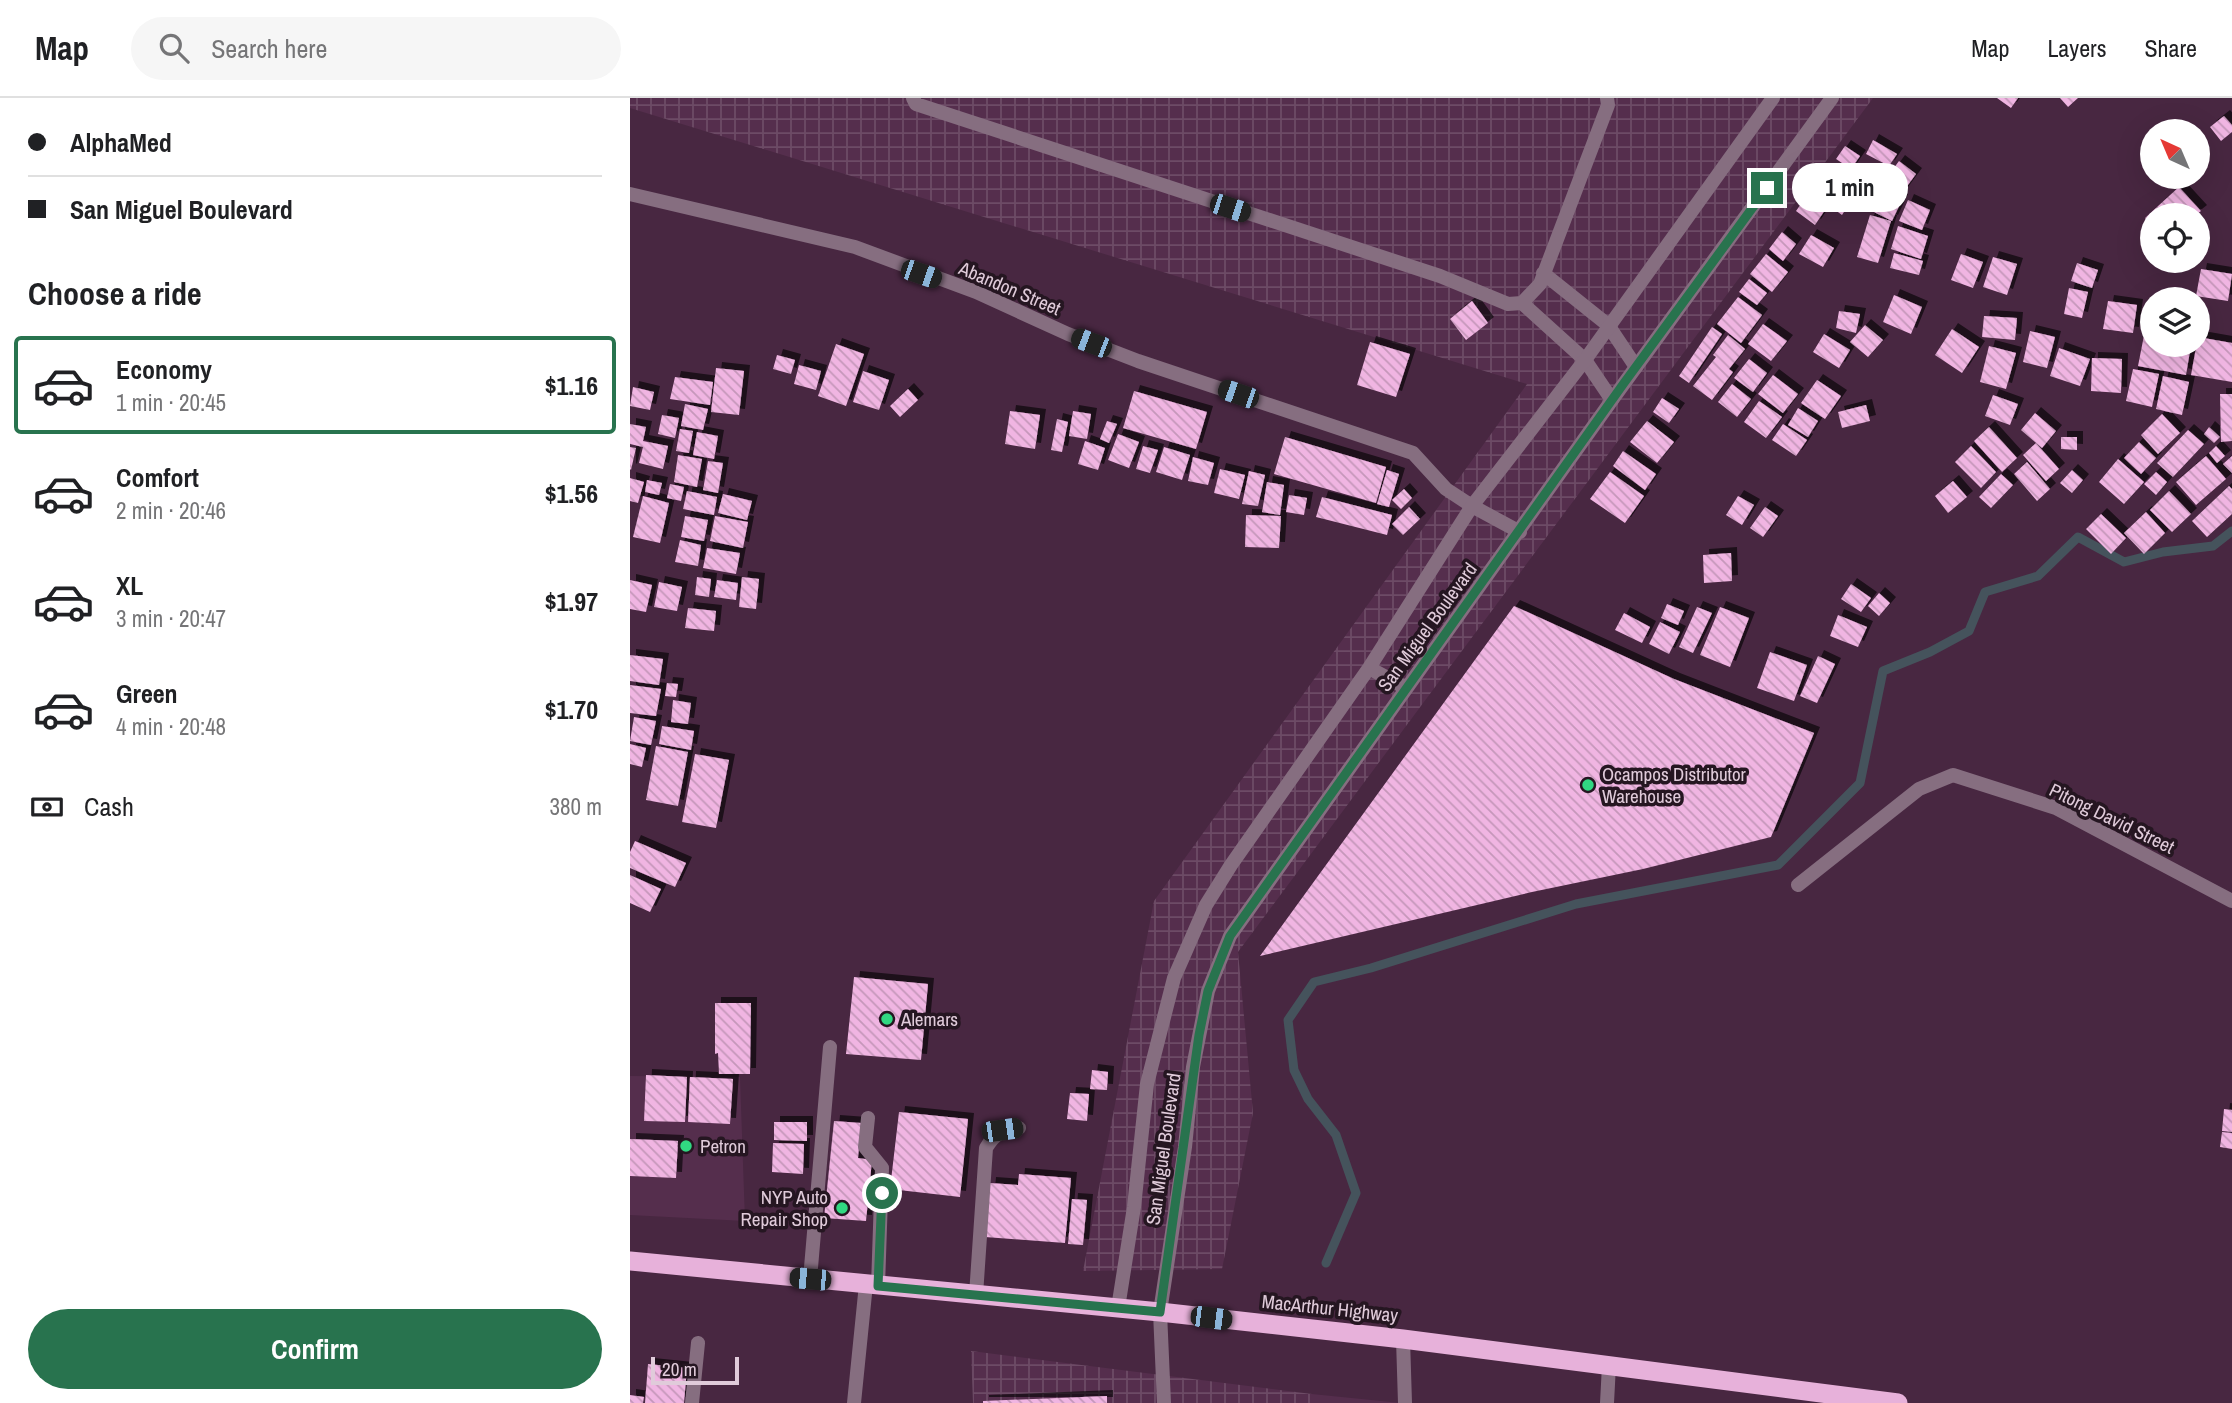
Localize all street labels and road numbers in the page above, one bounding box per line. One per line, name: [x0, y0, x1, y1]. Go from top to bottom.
street label: Abandon Street: [954, 254, 1066, 321]
street label: San Miguel Boulevard: [1371, 557, 1483, 697]
street label: Pitong David Street: [2045, 777, 2179, 860]
street label: San Miguel Boulevard: [1139, 1071, 1187, 1227]
street label: MacArthur Highway: [1261, 1288, 1400, 1328]

